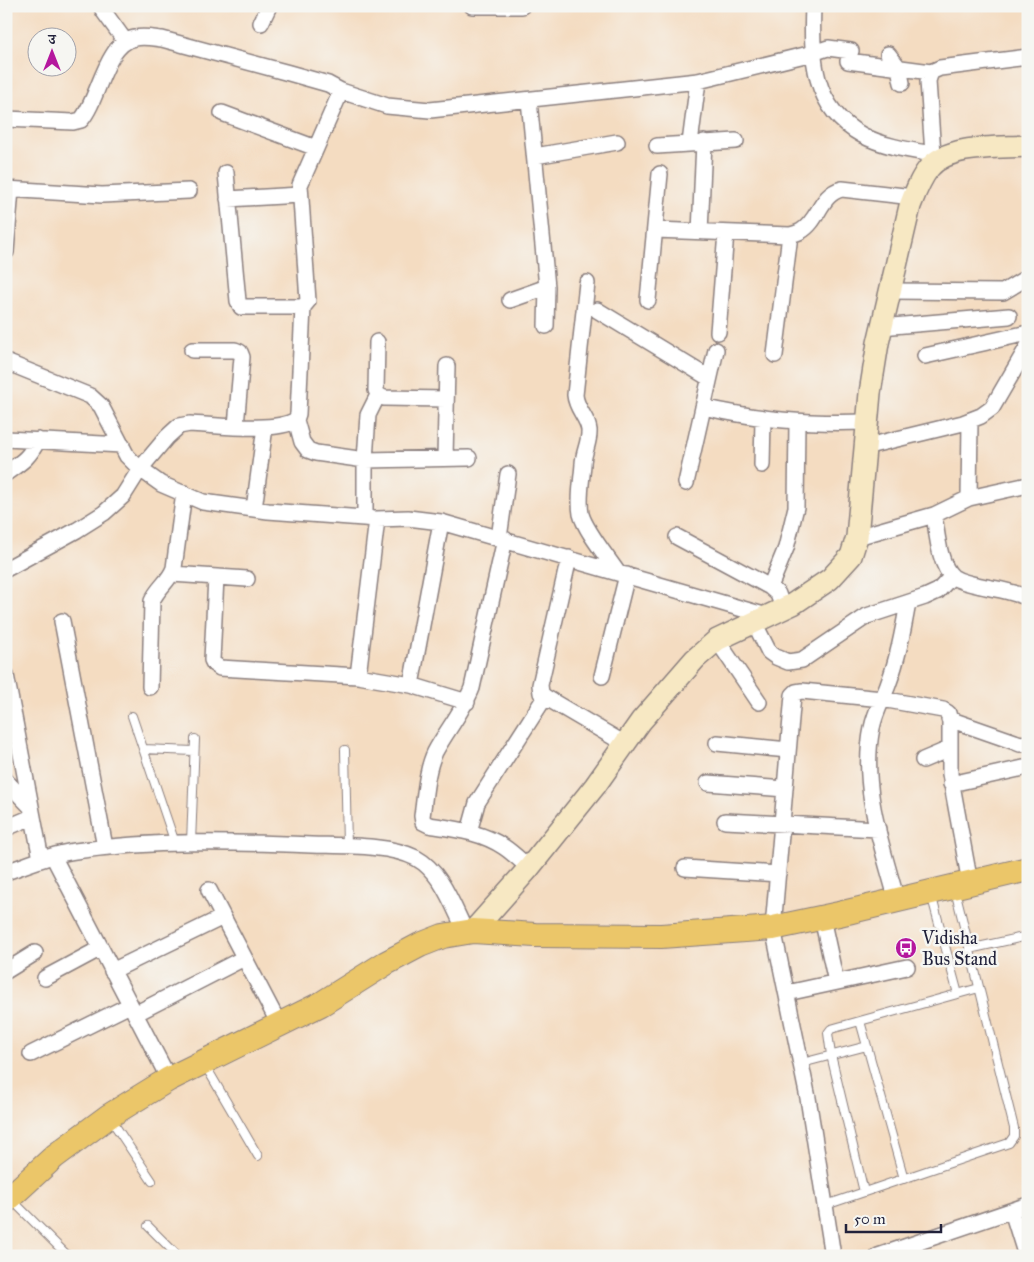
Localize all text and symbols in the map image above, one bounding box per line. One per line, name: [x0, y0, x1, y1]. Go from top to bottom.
north arrow: [28, 28, 78, 78]
text: उ: [47, 31, 56, 48]
place label: Vidisha Bus Stand: [921, 927, 997, 970]
bus stop icon: Vidisha Bus Stand: [894, 936, 918, 960]
scale bar: [846, 1202, 942, 1234]
text: 50 m: [854, 1210, 886, 1228]

